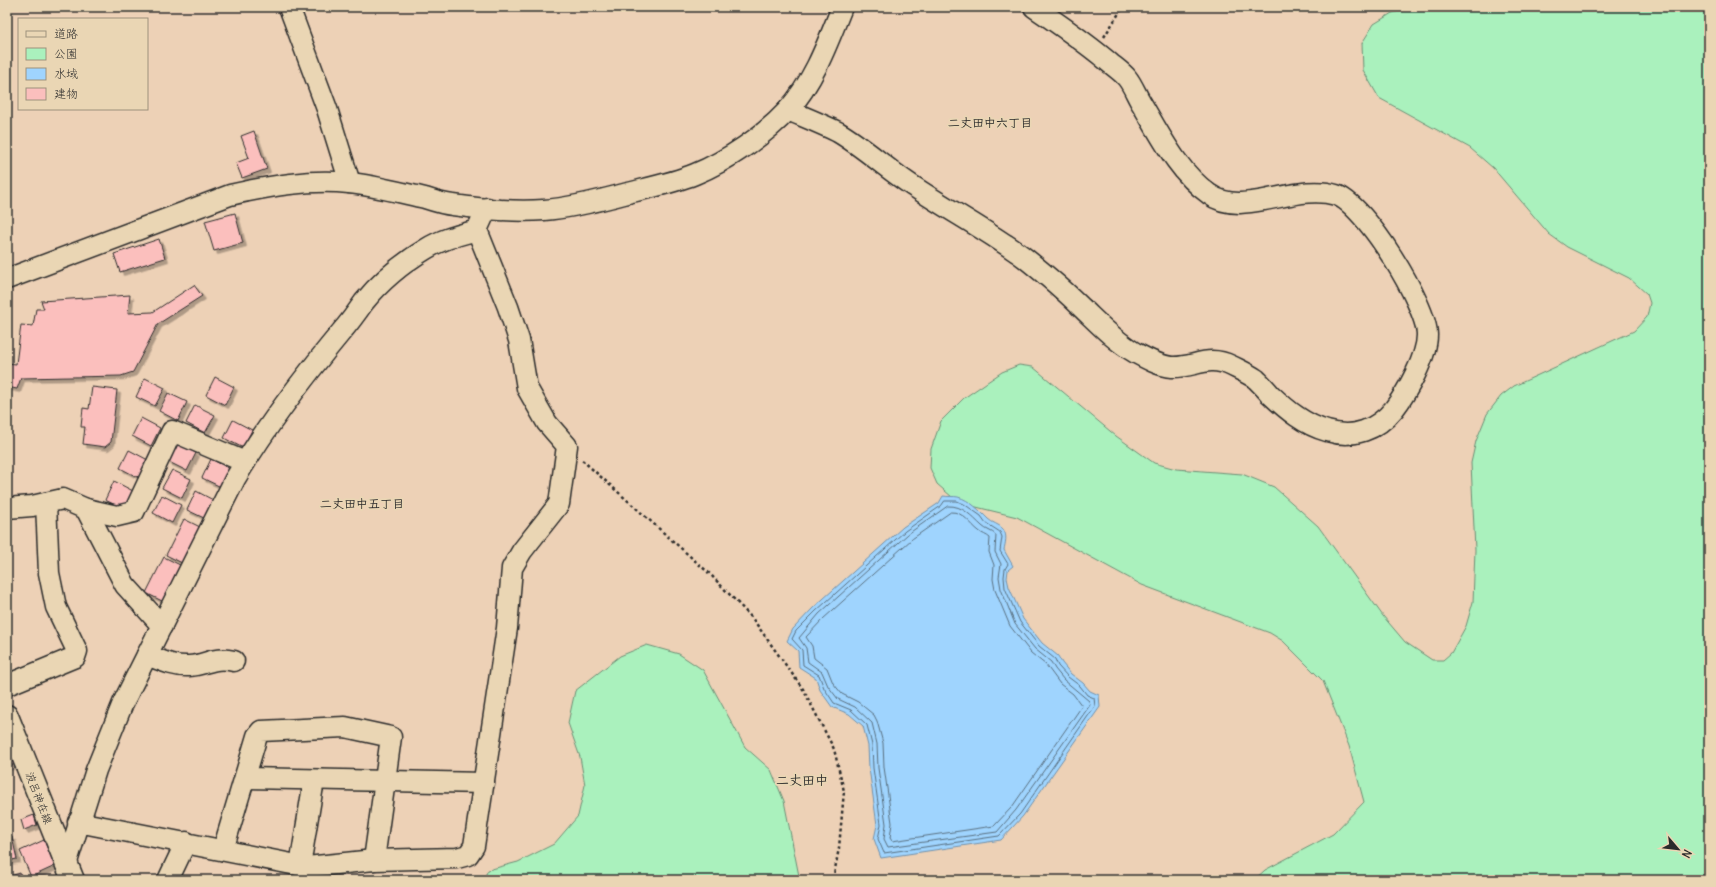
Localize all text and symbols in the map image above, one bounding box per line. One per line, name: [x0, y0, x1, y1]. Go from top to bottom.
legend: [18, 18, 148, 110]
text: 道路: [54, 26, 78, 41]
text: 公園: [54, 46, 78, 61]
text: 水域: [54, 66, 78, 81]
text: 建物: [54, 86, 78, 101]
district label: 二丈田中六丁目: [948, 115, 1032, 130]
district label: 二丈田中五丁目: [320, 496, 404, 511]
street label: 波呂神在線: [23, 770, 55, 826]
district label: 二丈田中: [776, 772, 828, 789]
north arrow: [1658, 829, 1698, 869]
text: N: [1679, 847, 1695, 860]

